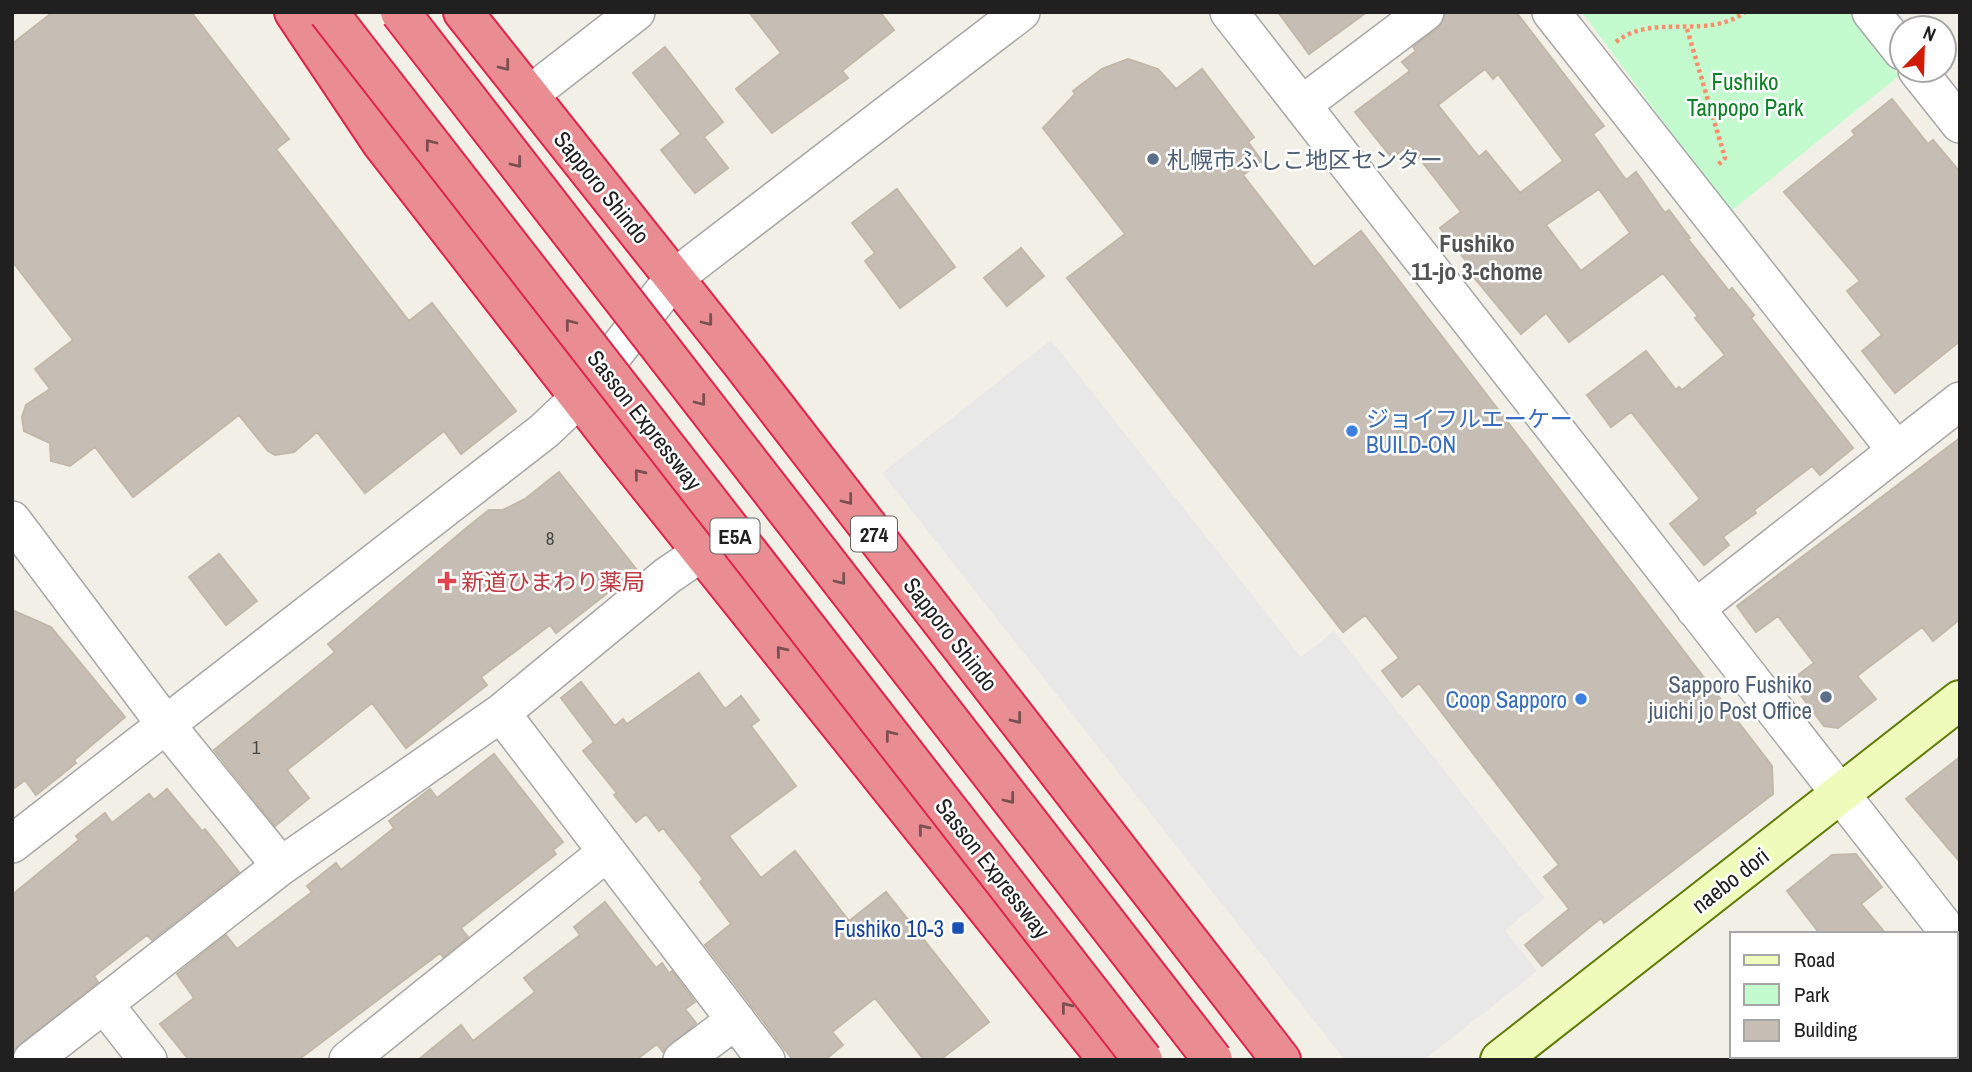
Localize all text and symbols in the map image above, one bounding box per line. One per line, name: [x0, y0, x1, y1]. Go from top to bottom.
north arrow: [1888, 14, 1958, 84]
text: N: [1919, 19, 1940, 48]
one-way arrow: [497, 58, 510, 70]
park label: Fushiko Tanpopo Park: [1687, 66, 1804, 123]
street label: Sapporo Shindo: [547, 124, 657, 250]
one-way arrow: [426, 139, 439, 152]
place label: 札幌市ふしこ地区センター: [1167, 144, 1443, 175]
marker: 札幌市ふしこ地区センター: [1145, 151, 1161, 167]
one-way arrow: [508, 155, 521, 168]
district label: Fushiko 11-jo 3-chome: [1411, 227, 1543, 287]
one-way arrow: [699, 313, 712, 325]
one-way arrow: [566, 319, 578, 332]
street label: Sasson Expressway: [581, 344, 710, 497]
one-way arrow: [693, 393, 706, 405]
place label: ジョイフルエーケー BUILD-ON: [1366, 403, 1573, 460]
marker: ジョイフルエーケー BUILD-ON: [1344, 423, 1360, 439]
one-way arrow: [635, 469, 648, 481]
one-way arrow: [839, 492, 852, 505]
road number: 274: [851, 516, 897, 552]
road number: E5A: [710, 518, 760, 554]
house number: 8: [546, 525, 554, 551]
place label: 新道ひまわり薬局: [461, 566, 645, 597]
street label: Sapporo Shindo: [897, 571, 1005, 697]
marker: 新道ひまわり薬局: [439, 573, 455, 589]
one-way arrow: [832, 573, 845, 585]
one-way arrow: [777, 647, 790, 659]
place label: Sapporo Fushiko juichi jo Post Office: [1648, 669, 1812, 726]
place label: Coop Sapporo: [1445, 684, 1567, 715]
marker: Sapporo Fushiko juichi jo Post Office: [1818, 689, 1834, 705]
marker: Coop Sapporo: [1573, 691, 1589, 707]
one-way arrow: [1008, 711, 1021, 723]
one-way arrow: [886, 730, 899, 743]
house number: 1: [252, 734, 261, 760]
one-way arrow: [1002, 791, 1015, 804]
street label: Sasson Expressway: [929, 792, 1058, 945]
one-way arrow: [919, 824, 932, 837]
street label: naebo dori: [1685, 840, 1775, 920]
place label: Fushiko 10-3: [834, 913, 944, 944]
marker: Fushiko 10-3: [950, 920, 966, 936]
legend: [1730, 932, 1958, 1058]
text: Road: [1794, 945, 1835, 974]
text: Park: [1794, 980, 1830, 1009]
one-way arrow: [1061, 1002, 1074, 1014]
text: Building: [1794, 1015, 1858, 1044]

